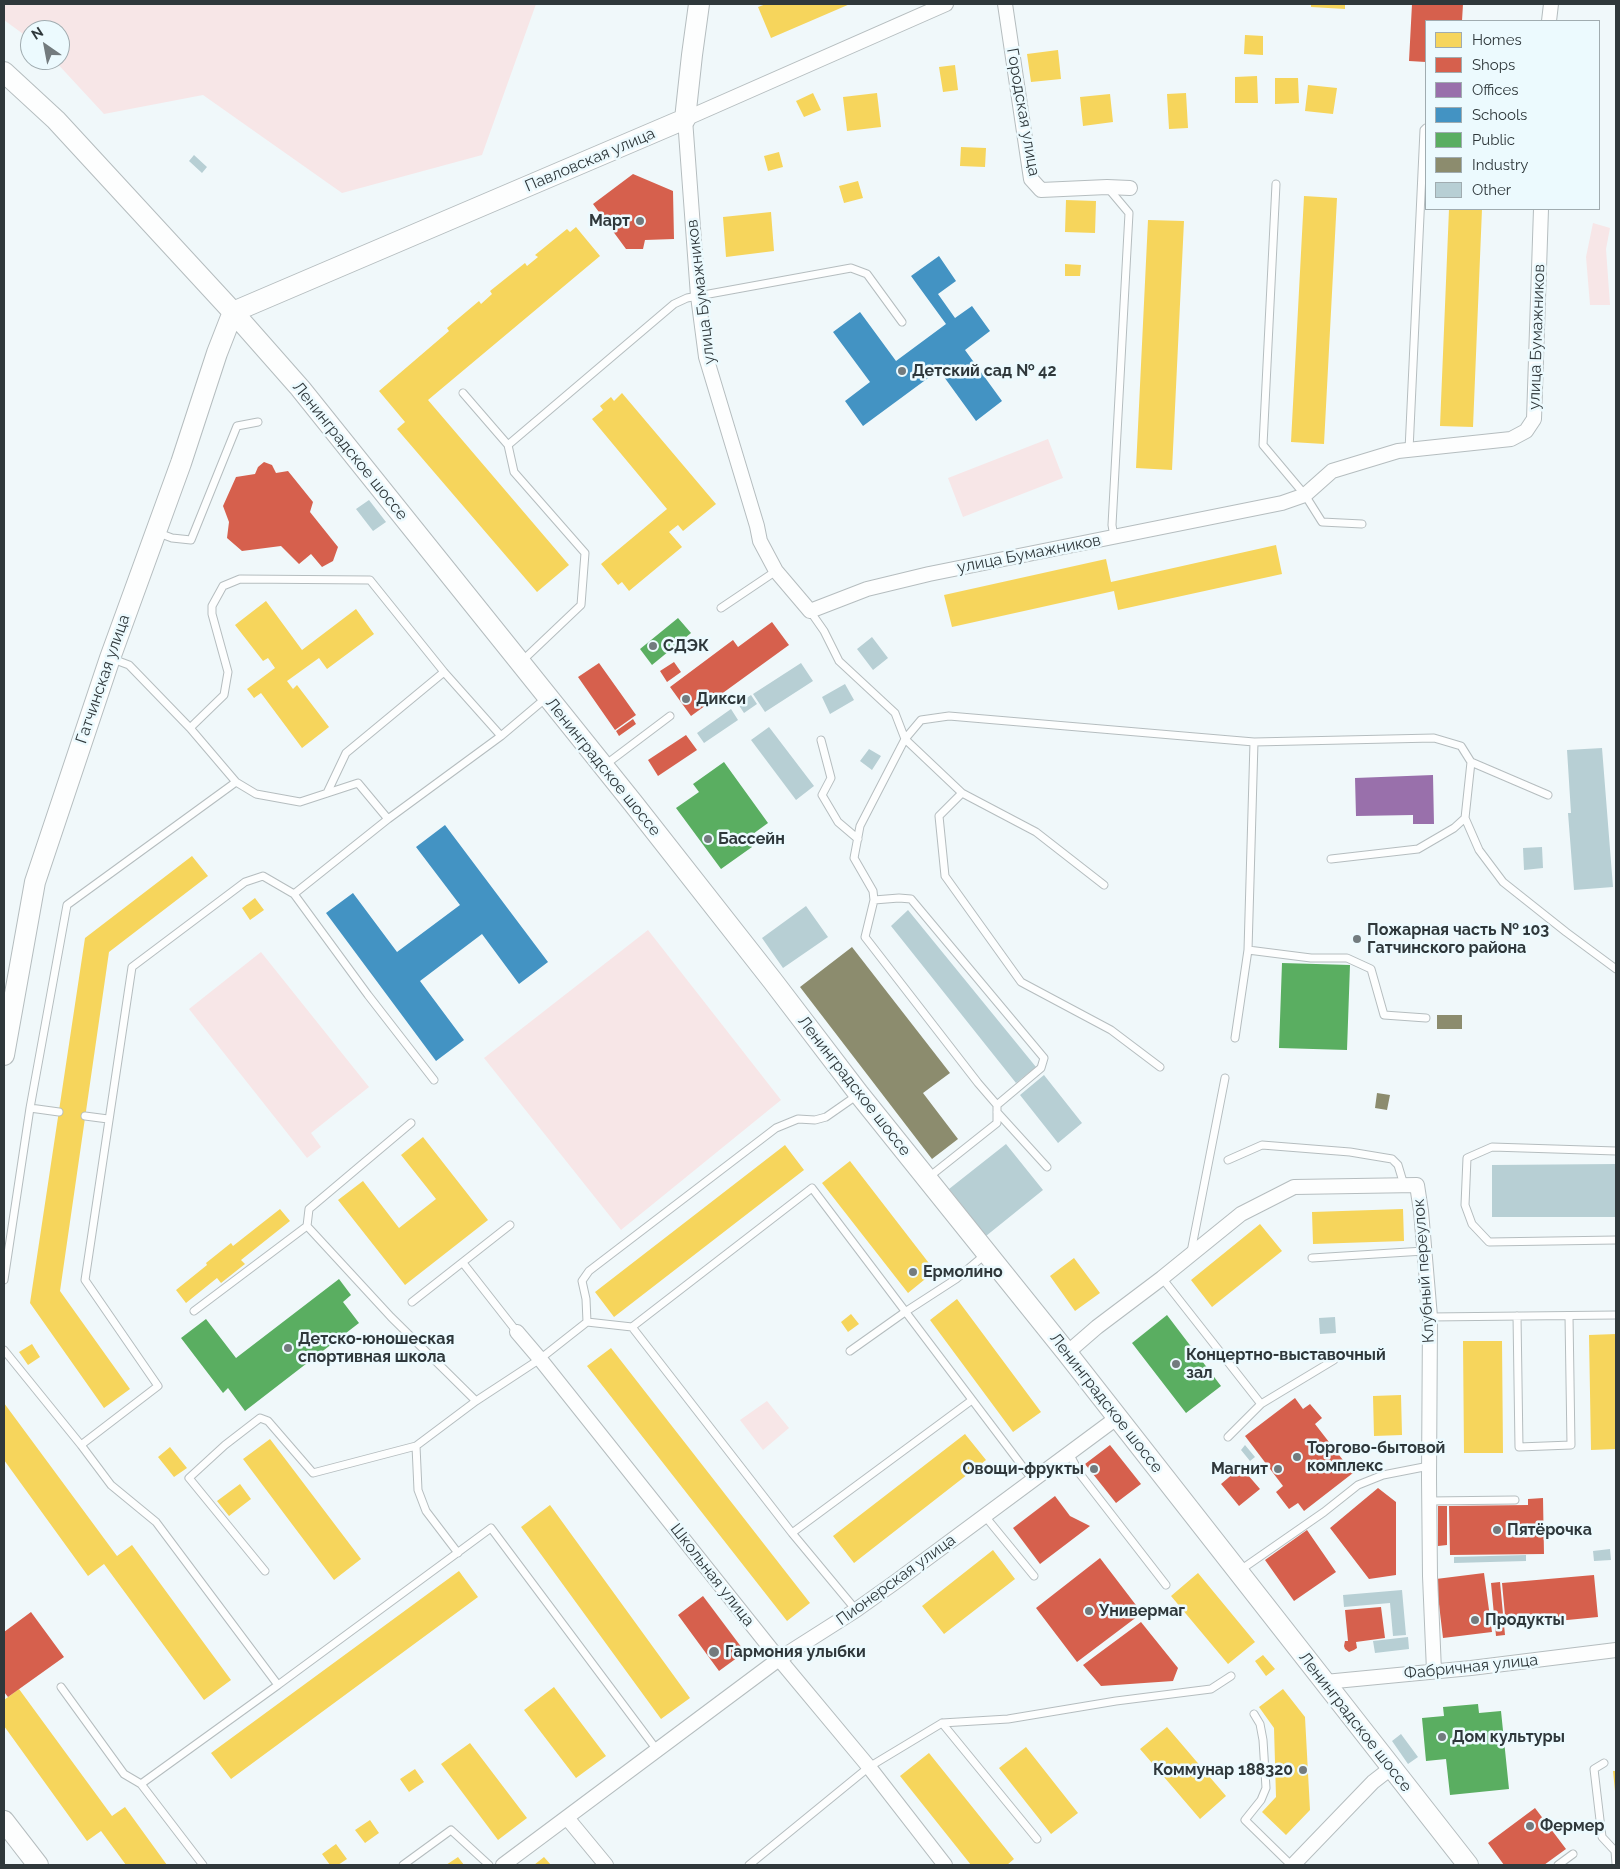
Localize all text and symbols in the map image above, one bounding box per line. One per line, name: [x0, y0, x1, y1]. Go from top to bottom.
north arrow: [20, 20, 70, 70]
legend: [1425, 20, 1600, 210]
text: N: [29, 24, 46, 43]
text: Homes: [1472, 31, 1522, 49]
street label: Городская улица: [1002, 46, 1044, 178]
text: Shops: [1472, 56, 1515, 74]
text: Offices: [1472, 81, 1519, 99]
text: Schools: [1472, 106, 1527, 124]
street label: Павловская улица: [522, 124, 658, 196]
text: Public: [1472, 131, 1515, 149]
text: Industry: [1472, 156, 1528, 174]
text: Other: [1472, 181, 1511, 199]
place label: Март: [589, 211, 630, 231]
marker: Март: [634, 215, 646, 227]
street label: улица Бумажников: [683, 218, 719, 366]
street label: улица Бумажников: [1525, 264, 1549, 410]
place label: Детский сад № 42: [912, 361, 1056, 381]
marker: Детский сад № 42: [896, 365, 908, 377]
street label: Ленинградское шоссе: [288, 378, 412, 524]
street label: улица Бумажников: [956, 531, 1102, 577]
street label: Гатчинская улица: [72, 612, 134, 746]
place label: СДЭК: [663, 636, 709, 656]
marker: СДЭК: [647, 640, 659, 652]
place label: Дикси: [696, 689, 746, 709]
marker: Дикси: [680, 693, 692, 705]
street label: Ленинградское шоссе: [541, 694, 665, 840]
place label: Бассейн: [718, 829, 785, 849]
marker: Бассейн: [702, 833, 714, 845]
place label: Пожарная часть № 103 Гатчинского района: [1367, 920, 1549, 958]
marker: Пожарная часть № 103 Гатчинского района: [1351, 933, 1363, 945]
street label: Ленинградское шоссе: [793, 1012, 915, 1160]
street label: Клубный переулок: [1409, 1198, 1439, 1344]
place label: Ермолино: [923, 1262, 1003, 1282]
marker: Ермолино: [907, 1266, 919, 1278]
place label: Детско-юношеская спортивная школа: [298, 1329, 454, 1367]
street label: Ленинградское шоссе: [1045, 1329, 1167, 1477]
marker: Детско-юношеская спортивная школа: [282, 1342, 294, 1354]
place label: Концертно-выставочный зал: [1186, 1345, 1386, 1383]
marker: Концертно-выставочный зал: [1170, 1358, 1182, 1370]
place label: Торгово-бытовой комплекс: [1307, 1438, 1445, 1476]
marker: Торгово-бытовой комплекс: [1291, 1451, 1303, 1463]
place label: Овощи-фрукты: [963, 1459, 1084, 1479]
place label: Магнит: [1211, 1459, 1268, 1479]
marker: Овощи-фрукты: [1088, 1463, 1100, 1475]
marker: Магнит: [1272, 1463, 1284, 1475]
street label: Школьная улица: [666, 1520, 758, 1630]
place label: Пятёрочка: [1507, 1520, 1592, 1540]
marker: Пятёрочка: [1491, 1524, 1503, 1536]
street label: Пионерская улица: [833, 1530, 959, 1630]
place label: Универмаг: [1099, 1601, 1185, 1621]
marker: Универмаг: [1083, 1605, 1095, 1617]
place label: Продукты: [1485, 1610, 1565, 1630]
marker: Продукты: [1469, 1614, 1481, 1626]
place label: Гармония улыбки: [725, 1642, 866, 1662]
marker: Гармония улыбки: [707, 1645, 721, 1659]
street label: Ленинградское шоссе: [1294, 1648, 1416, 1796]
street label: Фабричная улица: [1403, 1650, 1539, 1684]
place label: Дом культуры: [1452, 1727, 1565, 1747]
marker: Дом культуры: [1436, 1731, 1448, 1743]
place label: Коммунар 188320: [1153, 1760, 1293, 1780]
marker: Коммунар 188320: [1297, 1764, 1309, 1776]
place label: Фермер: [1540, 1816, 1604, 1836]
marker: Фермер: [1524, 1820, 1536, 1832]

